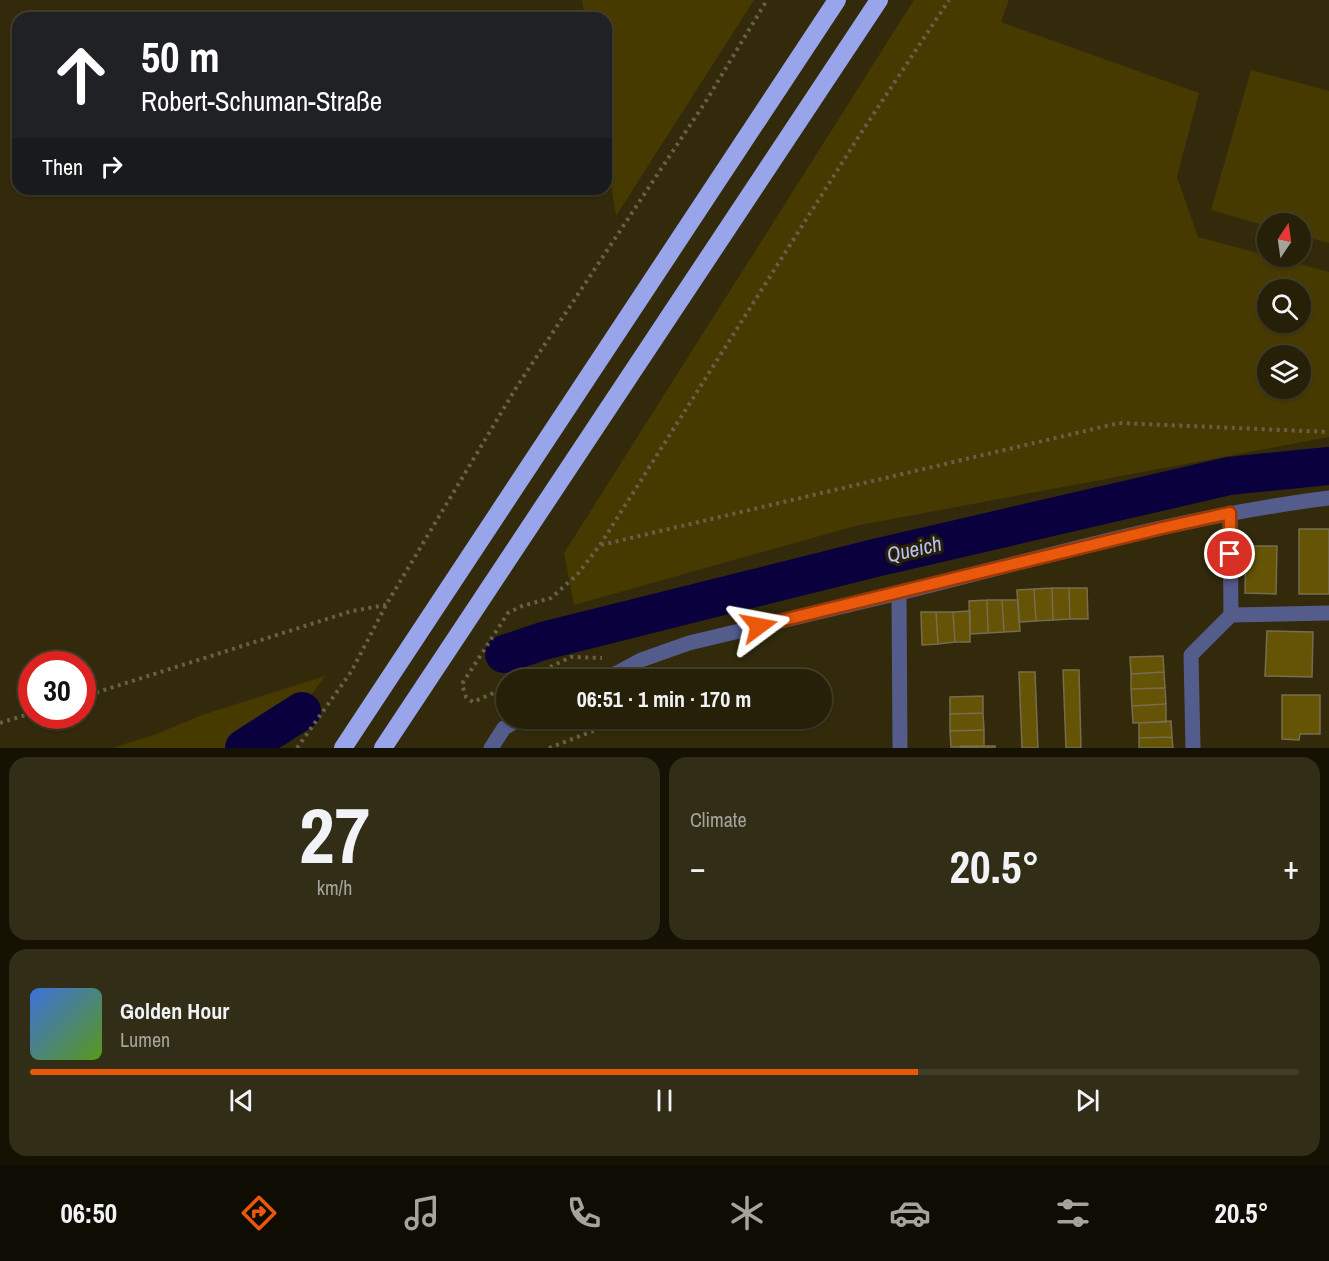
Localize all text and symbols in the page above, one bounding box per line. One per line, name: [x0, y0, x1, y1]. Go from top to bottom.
text: 50 m: [141, 29, 220, 85]
icon: ahead: [42, 36, 120, 114]
text: Robert-Schuman-Straße: [141, 83, 382, 119]
icon: right: [95, 150, 128, 183]
text: Then: [42, 152, 83, 182]
north arrow: [1257, 213, 1311, 267]
map controls: [1257, 213, 1311, 399]
button: search: [1257, 279, 1311, 333]
button: layers: [1257, 345, 1311, 399]
pin: [1204, 528, 1255, 579]
water label: Queich: [884, 529, 944, 569]
icon: arrive: [1213, 537, 1246, 570]
position arrow: [727, 594, 791, 658]
speed limit sign: 30: [18, 651, 96, 729]
text: 06:51 · 1 min · 170 m: [577, 684, 751, 714]
text: 27: [299, 782, 370, 887]
text: Climate: [690, 806, 747, 833]
text: 20.5°: [950, 836, 1039, 897]
text: −: [690, 845, 706, 889]
text: +: [1283, 845, 1299, 889]
text: km/h: [317, 874, 352, 901]
text: Golden Hour: [120, 996, 229, 1026]
text: Lumen: [120, 1026, 170, 1053]
icon: previous: [225, 1084, 258, 1117]
icon: pause: [648, 1084, 681, 1117]
icon: next: [1071, 1084, 1104, 1117]
icon: directions: [238, 1192, 280, 1234]
icon: music: [401, 1192, 443, 1234]
icon: phone: [563, 1192, 605, 1234]
icon: climate: [726, 1192, 768, 1234]
icon: car: [889, 1192, 931, 1234]
icon: filters: [1052, 1192, 1094, 1234]
text: 06:50: [60, 1195, 117, 1231]
text: 20.5°: [1215, 1195, 1269, 1231]

